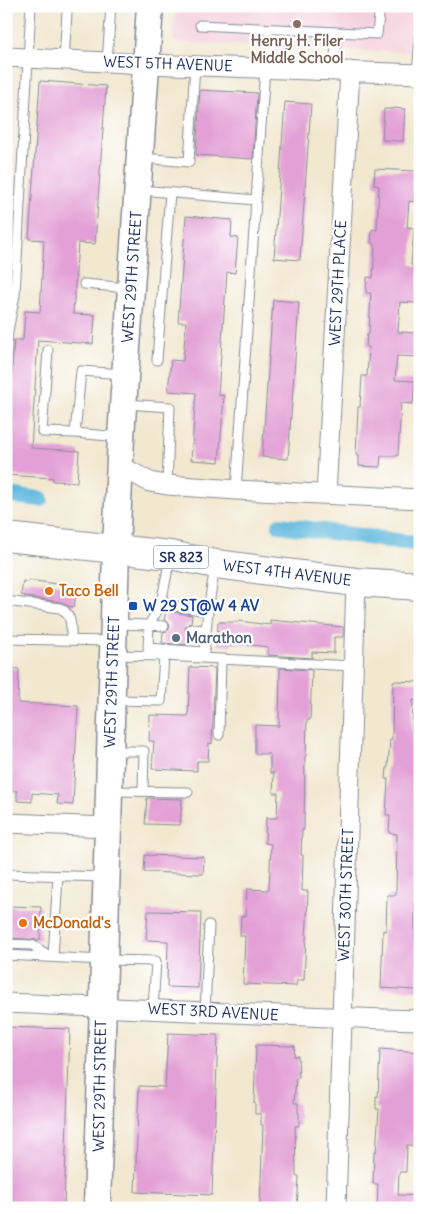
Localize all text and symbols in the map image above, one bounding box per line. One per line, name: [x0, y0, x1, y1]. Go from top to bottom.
marker: Henry H. Filer Middle School: [291, 18, 303, 30]
place label: Henry H. Filer Middle School: [251, 31, 344, 67]
street label: WEST 5TH AVENUE: [103, 52, 233, 75]
street label: WEST 29TH STREET: [117, 210, 146, 343]
street label: WEST 29TH PLACE: [325, 219, 350, 347]
road number: SR 823: [154, 546, 208, 568]
street label: WEST 4TH AVENUE: [222, 555, 353, 590]
place label: Taco Bell: [59, 581, 119, 600]
marker: Taco Bell: [43, 585, 55, 597]
place label: W 29 ST@W 4 AV: [143, 596, 260, 616]
marker: W 29 ST@W 4 AV: [127, 600, 139, 612]
street label: WEST 29TH STREET: [100, 616, 123, 748]
place label: Marathon: [186, 628, 252, 647]
marker: Marathon: [170, 632, 182, 644]
street label: WEST 30TH STREET: [334, 828, 357, 962]
place label: McDonald's: [33, 913, 111, 932]
marker: McDonald's: [17, 917, 29, 929]
street label: WEST 3RD AVENUE: [147, 999, 279, 1024]
street label: WEST 29TH STREET: [89, 1020, 110, 1152]

